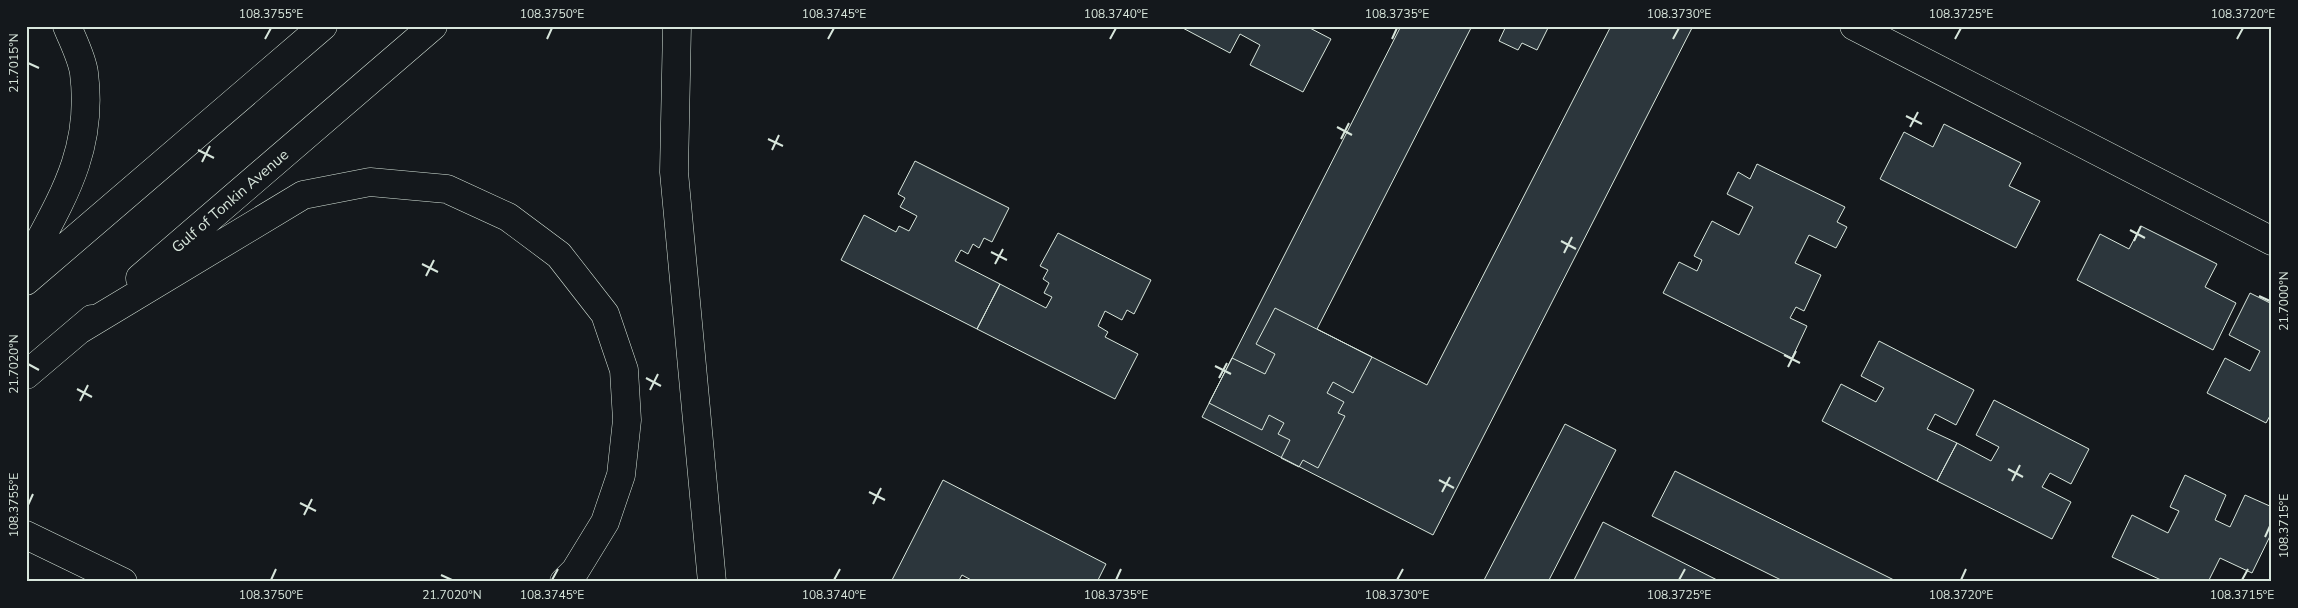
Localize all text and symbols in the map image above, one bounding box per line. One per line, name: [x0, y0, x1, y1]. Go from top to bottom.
text: 108.3755°E: [239, 6, 303, 22]
text: 108.3750°E: [520, 6, 584, 22]
text: 108.3745°E: [802, 6, 866, 22]
text: 108.3740°E: [1084, 6, 1148, 22]
text: 108.3735°E: [1365, 6, 1429, 22]
text: 108.3730°E: [1647, 6, 1711, 22]
text: 108.3725°E: [1929, 6, 1993, 22]
text: 108.3720°E: [2211, 6, 2275, 22]
text: 21.7015°N: [6, 33, 22, 93]
street label: Gulf of Tonkin Avenue: [167, 145, 293, 257]
text: 21.7000°N: [2276, 271, 2292, 331]
text: 21.7020°N: [6, 334, 22, 394]
text: 108.3755°E: [6, 473, 22, 537]
text: 108.3715°E: [2276, 494, 2292, 558]
text: 108.3750°E: [239, 587, 303, 603]
text: 21.7020°N: [422, 587, 482, 603]
text: 108.3745°E: [520, 587, 584, 603]
text: 108.3740°E: [802, 587, 866, 603]
text: 108.3735°E: [1084, 587, 1148, 603]
text: 108.3730°E: [1365, 587, 1429, 603]
text: 108.3725°E: [1647, 587, 1711, 603]
text: 108.3720°E: [1929, 587, 1993, 603]
text: 108.3715°E: [2210, 587, 2274, 603]

